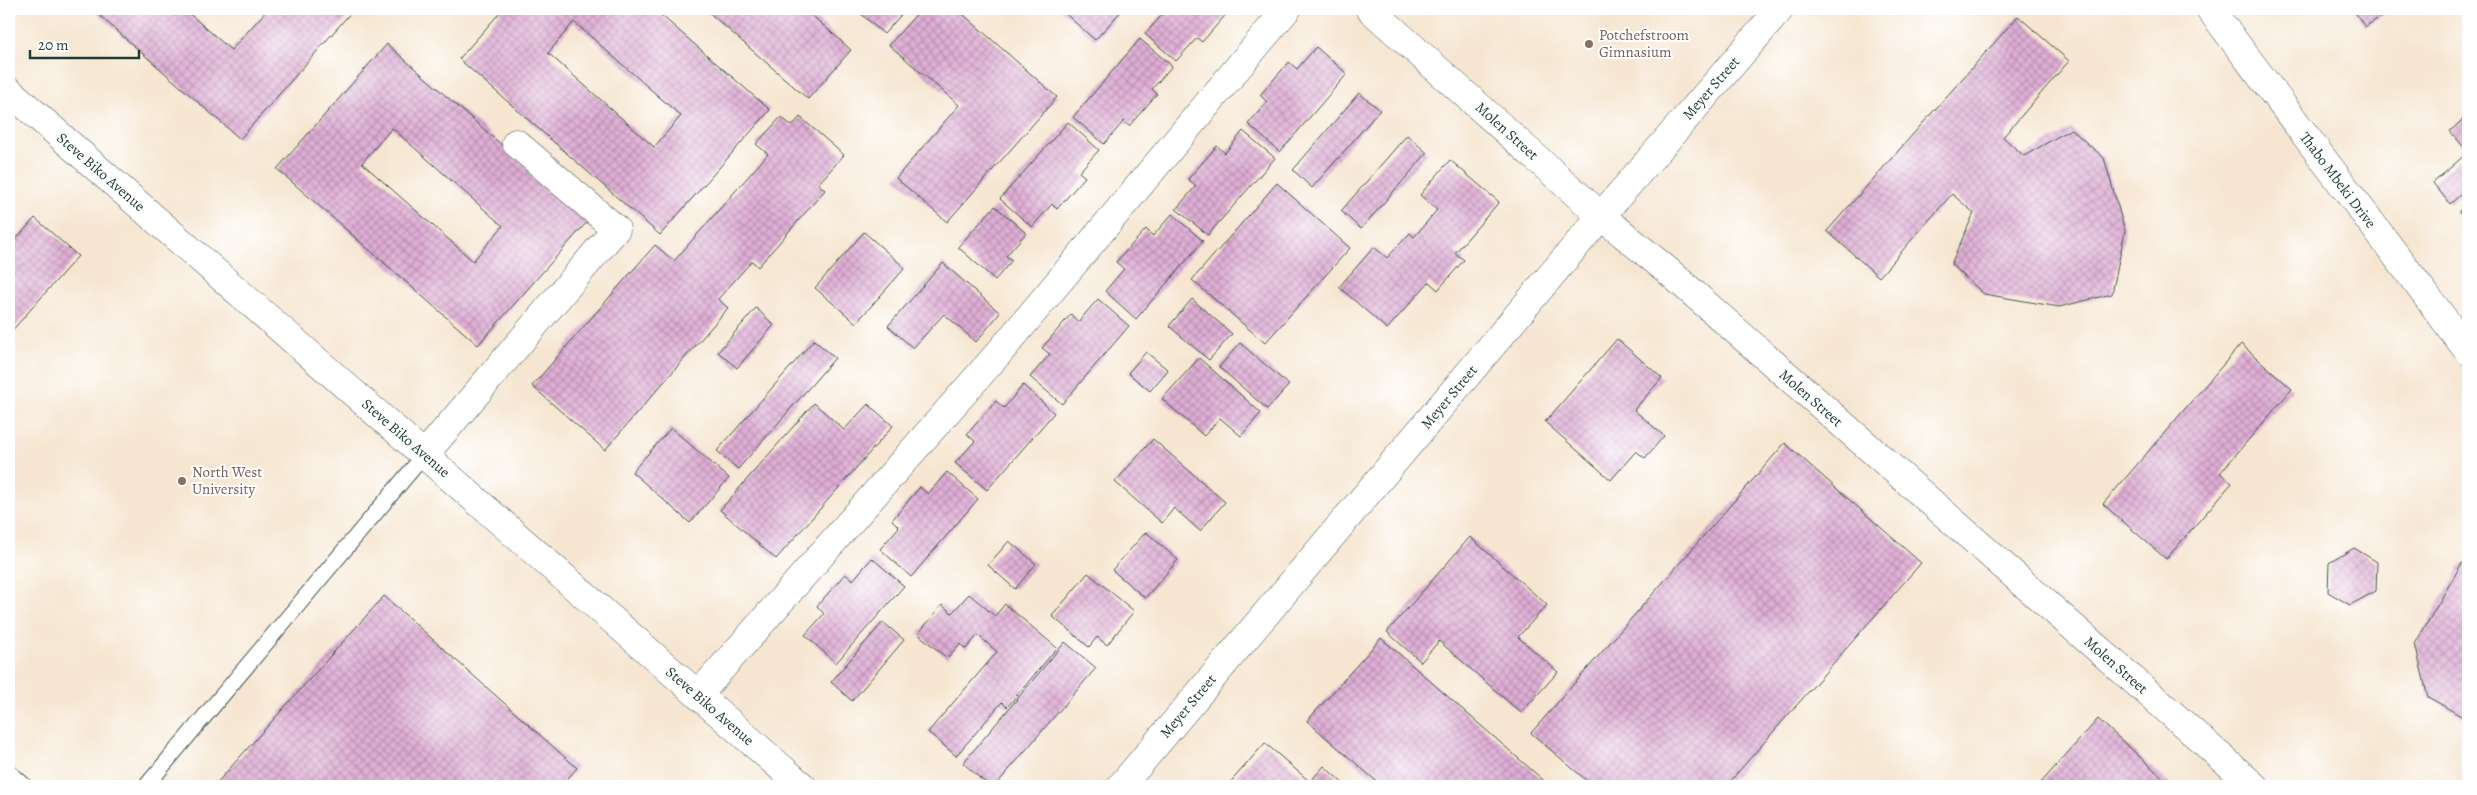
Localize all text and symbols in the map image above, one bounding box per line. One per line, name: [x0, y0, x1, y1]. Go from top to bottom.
place label: Potchefstroom Gimnasium: [1599, 25, 1690, 62]
scale bar: [30, 28, 139, 60]
text: 20 m: [38, 35, 69, 55]
marker: Potchefstroom Gimnasium: [1583, 38, 1595, 50]
street label: Meyer Street: [1678, 52, 1744, 124]
street label: Molen Street: [1471, 97, 1543, 165]
street label: Steve Biko Avenue: [53, 128, 150, 216]
street label: Thabo Mbeki Drive: [2295, 128, 2381, 232]
street label: Meyer Street: [1416, 361, 1482, 433]
street label: Molen Street: [1775, 365, 1847, 431]
street label: Steve Biko Avenue: [358, 394, 455, 482]
place label: North West University: [192, 462, 262, 499]
marker: North West University: [176, 475, 188, 487]
street label: Molen Street: [2080, 632, 2152, 698]
street label: Steve Biko Avenue: [662, 662, 759, 750]
street label: Meyer Street: [1155, 670, 1221, 742]

